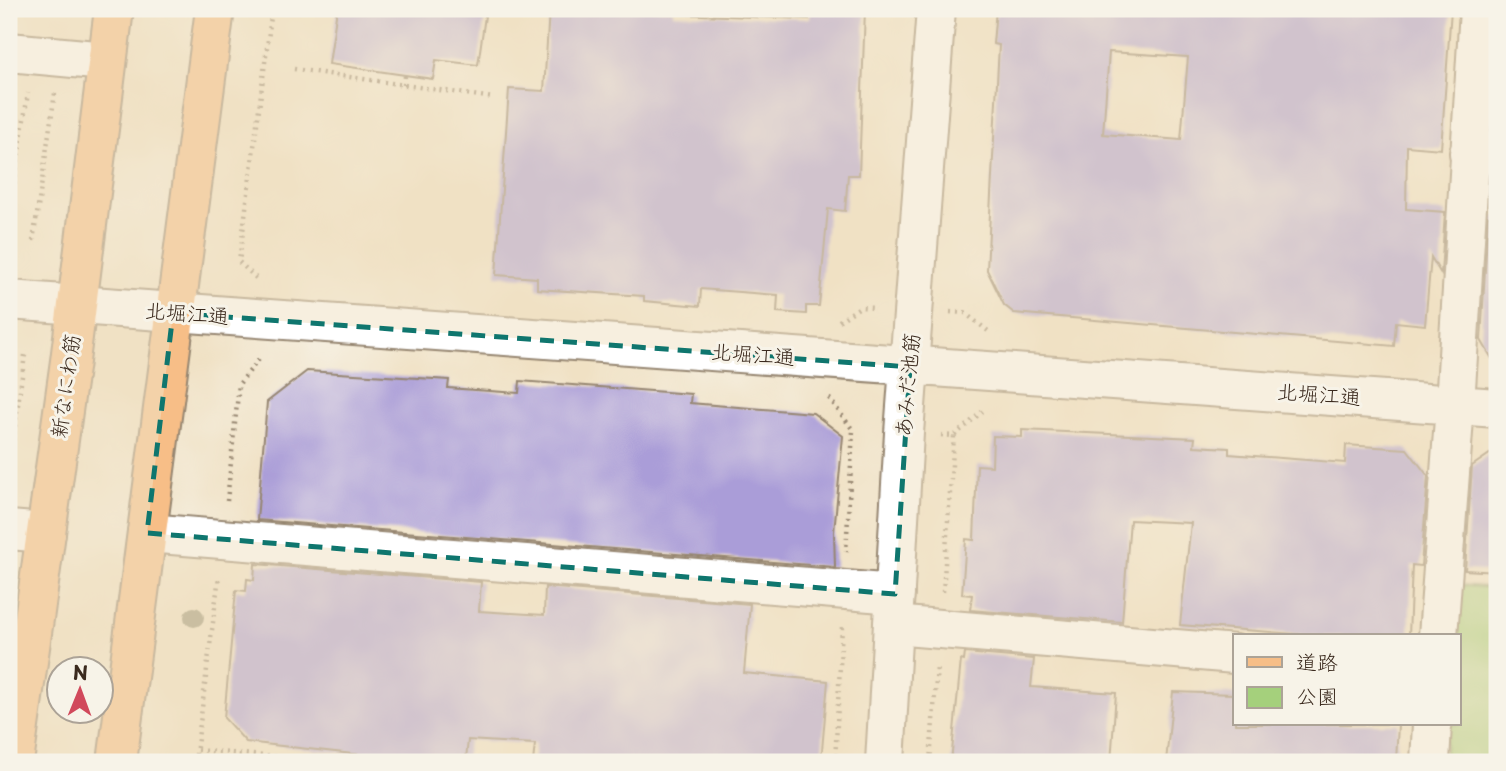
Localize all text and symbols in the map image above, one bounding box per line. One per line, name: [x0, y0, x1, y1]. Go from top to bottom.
street label: 北堀江通: [144, 293, 230, 331]
street label: あみだ池筋: [885, 331, 927, 439]
street label: 新なにわ筋: [41, 332, 87, 440]
street label: 北堀江通: [710, 334, 796, 372]
street label: 北堀江通: [1276, 374, 1362, 412]
legend: [1233, 634, 1460, 726]
text: 道路: [1296, 645, 1338, 677]
north arrow: [46, 656, 116, 726]
text: N: [73, 658, 88, 686]
text: 公園: [1296, 679, 1338, 711]

